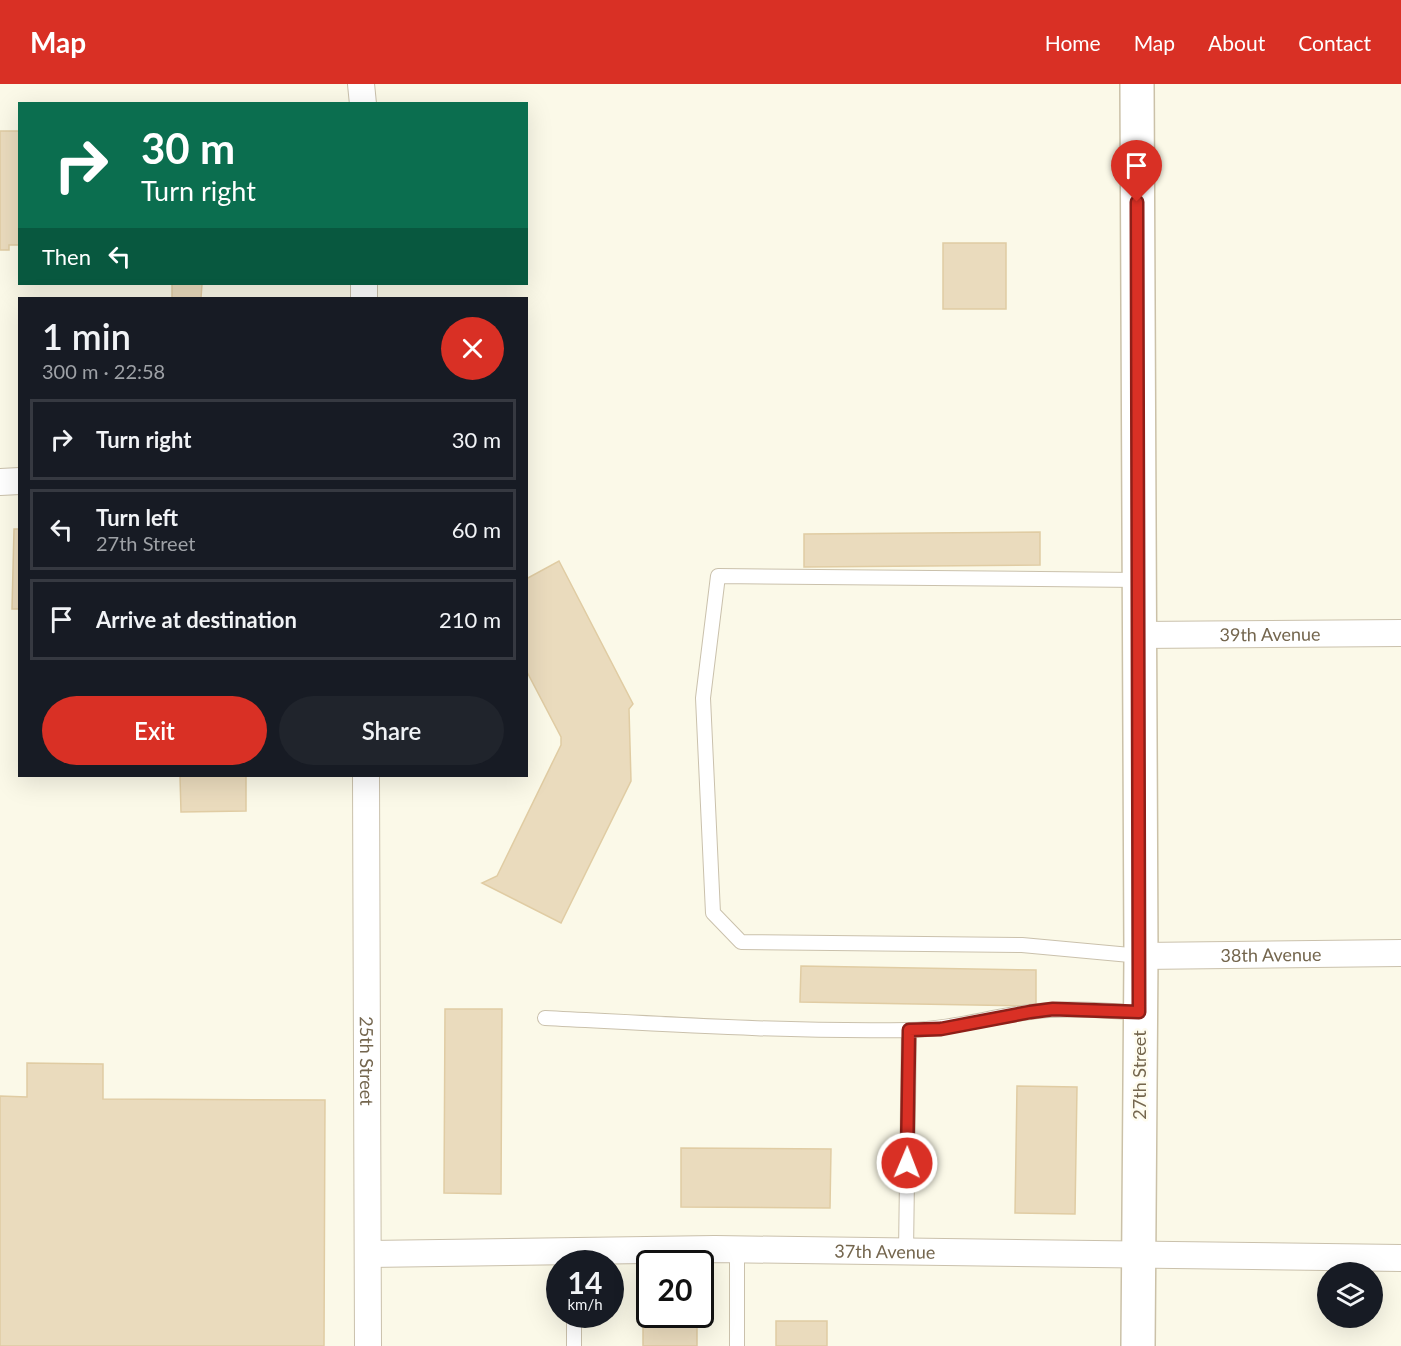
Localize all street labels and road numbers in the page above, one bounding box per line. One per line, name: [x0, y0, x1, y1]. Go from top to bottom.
street label: 39th Avenue: [1219, 623, 1321, 645]
street label: 38th Avenue: [1220, 943, 1322, 966]
street label: 25th Street: [356, 1016, 378, 1106]
street label: 27th Street: [1128, 1030, 1150, 1120]
street label: 37th Avenue: [834, 1240, 936, 1263]

